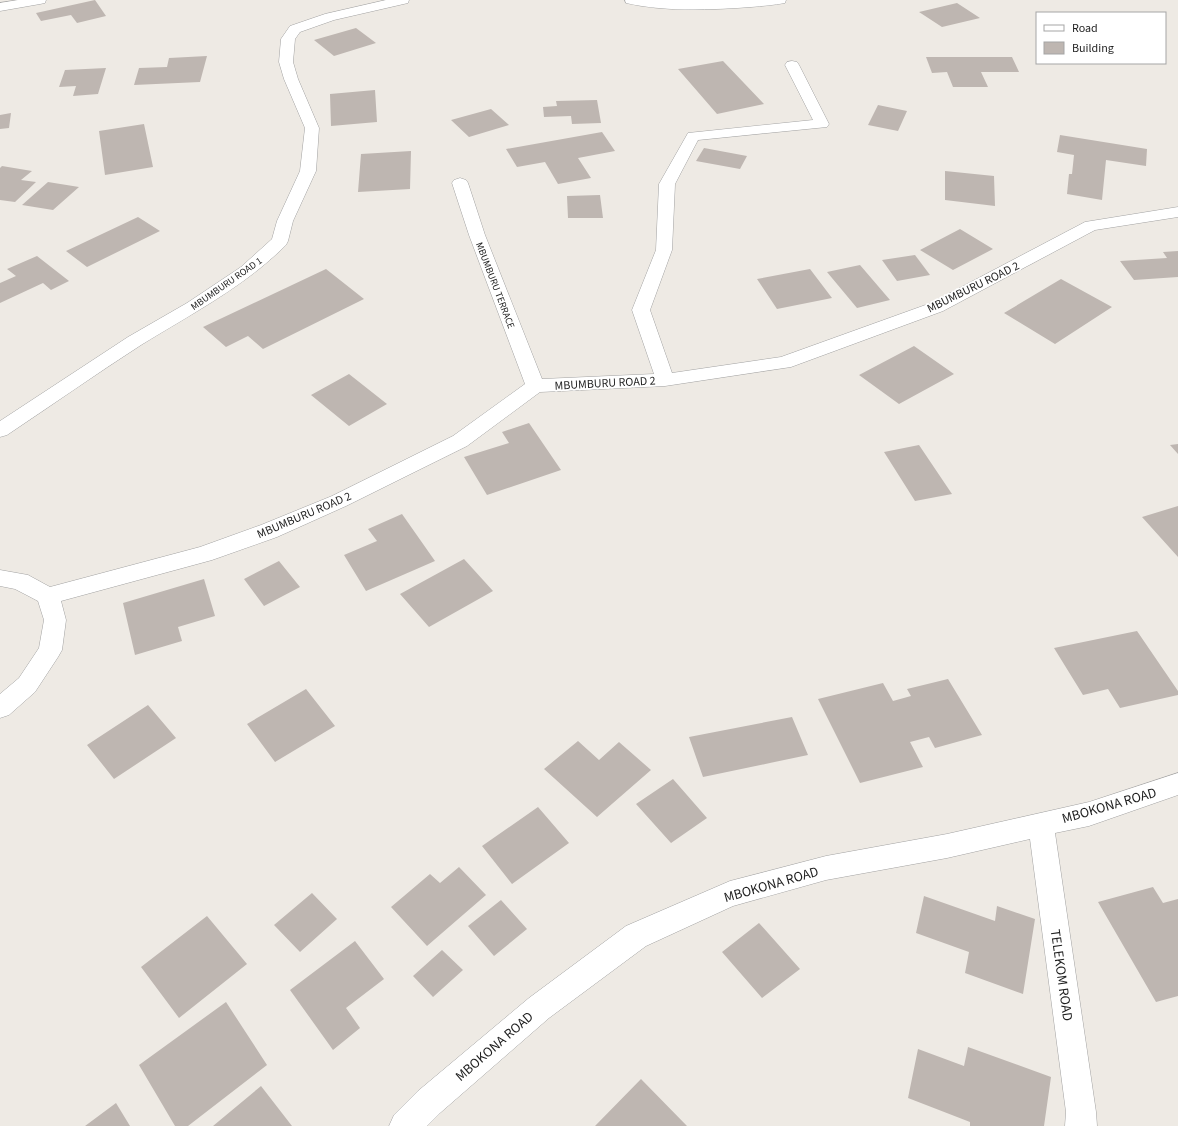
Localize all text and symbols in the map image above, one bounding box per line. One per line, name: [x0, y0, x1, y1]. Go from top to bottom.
legend: [1036, 12, 1166, 64]
text: Road: [1072, 20, 1098, 37]
text: Building: [1072, 40, 1114, 57]
street label: MBUMBURU TERRACE: [472, 240, 518, 331]
street label: MBUMBURU ROAD 1: [188, 254, 265, 314]
street label: MBUMBURU ROAD 2: [924, 258, 1022, 317]
street label: MBUMBURU ROAD 2: [554, 372, 656, 395]
street label: MBUMBURU ROAD 2: [254, 488, 354, 543]
street label: MBOKONA ROAD: [1060, 783, 1159, 829]
street label: MBOKONA ROAD: [722, 862, 821, 908]
street label: TELEKOM ROAD: [1045, 928, 1077, 1022]
street label: MBOKONA ROAD: [451, 1007, 538, 1086]

